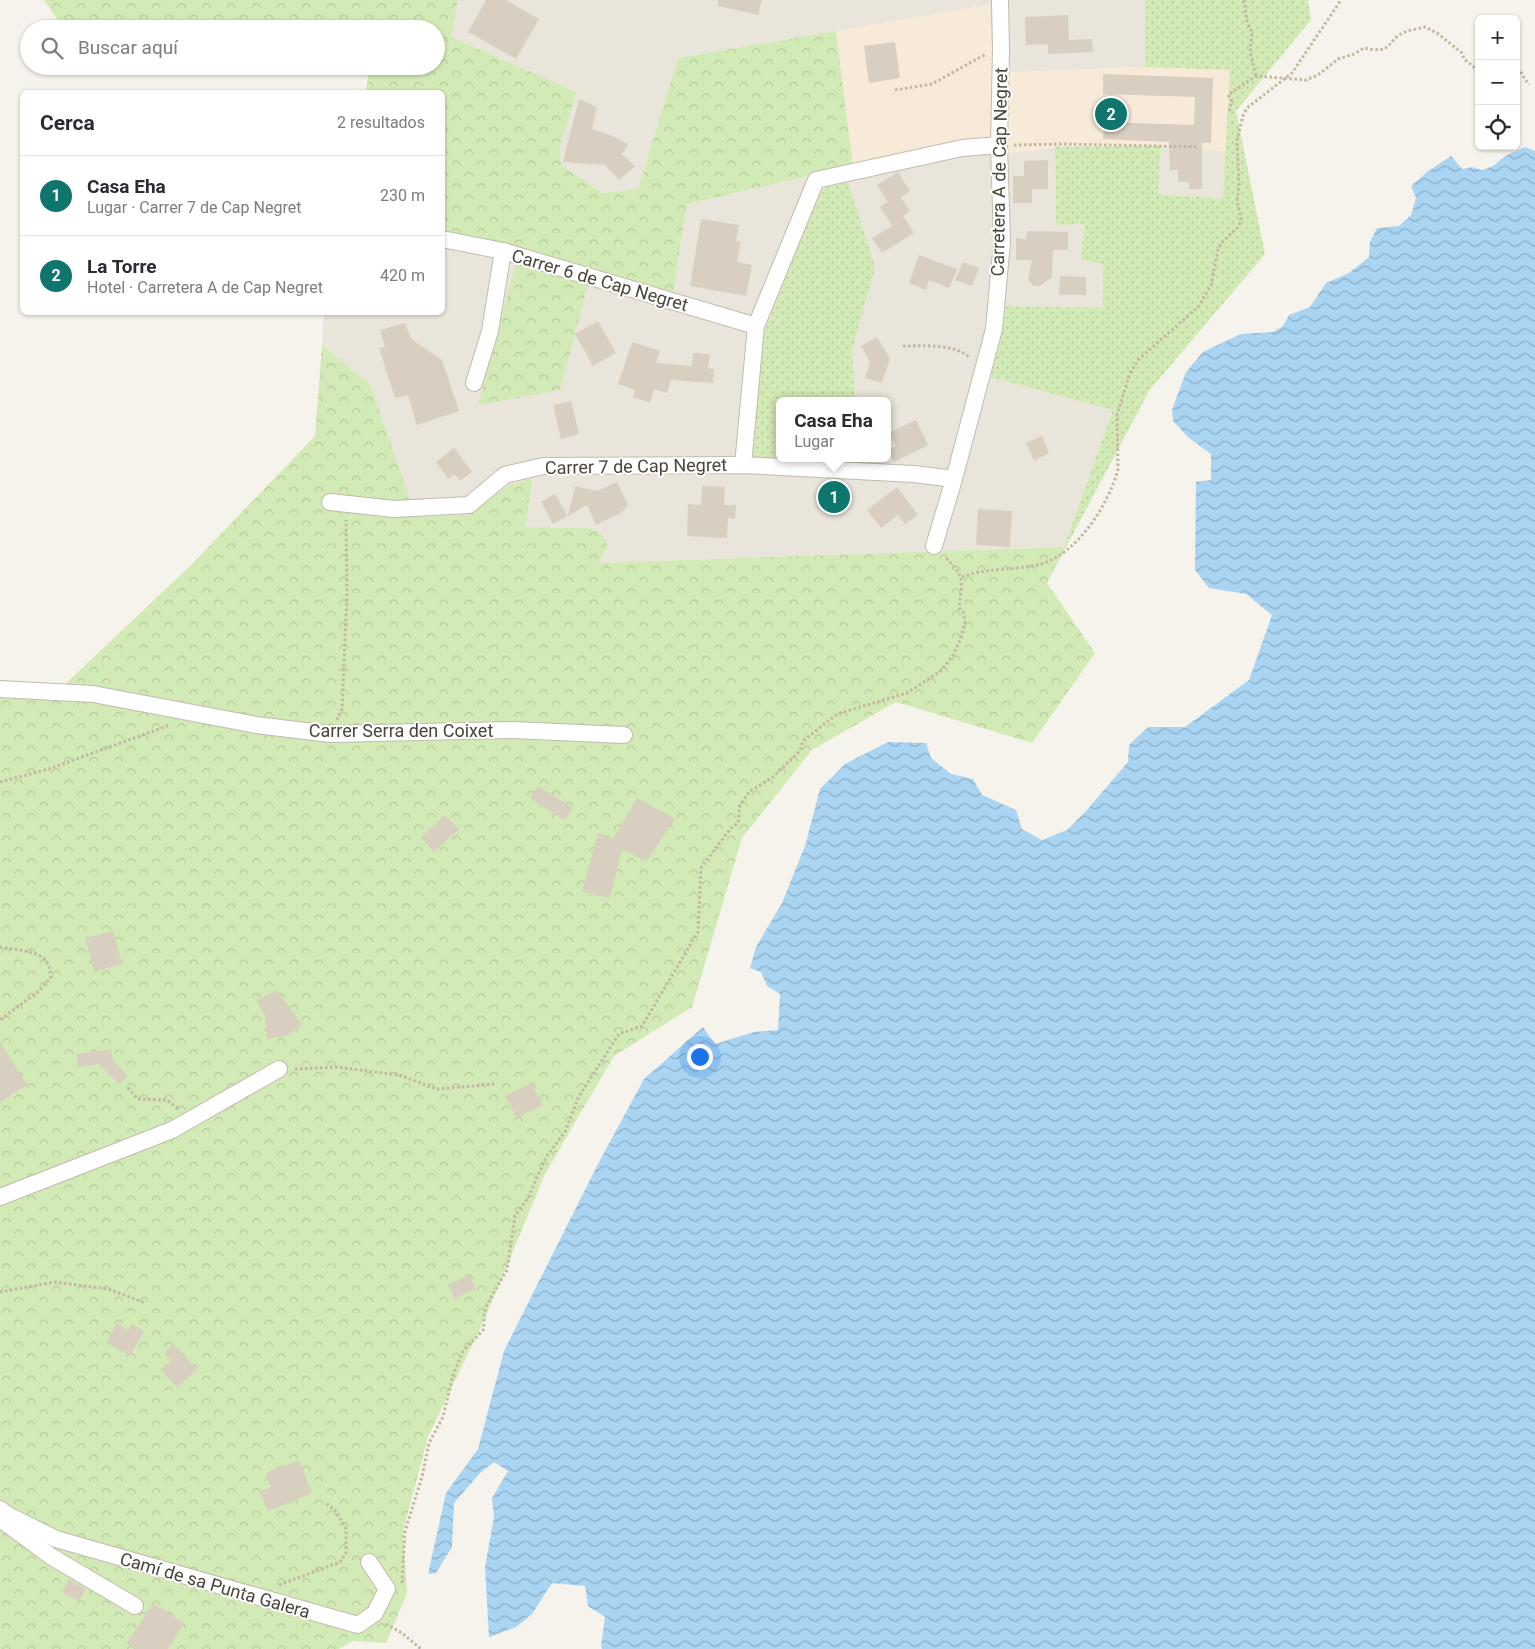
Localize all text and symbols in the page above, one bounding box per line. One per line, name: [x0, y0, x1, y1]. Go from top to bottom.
map controls: [1475, 15, 1520, 150]
button: +: [1475, 15, 1520, 60]
search box: [20, 20, 445, 75]
icon: search: [38, 34, 66, 62]
text: Buscar aquí: [78, 36, 178, 59]
button: −: [1475, 60, 1520, 105]
street label: Carretera A de Cap Negret: [987, 67, 1011, 277]
pin: 2: [1095, 95, 1127, 133]
button: locate: [1475, 105, 1520, 150]
text: Cerca: [40, 111, 95, 135]
text: 2 resultados: [337, 113, 425, 132]
text: Casa Eha: [87, 175, 166, 198]
text: 1: [51, 186, 61, 205]
text: 230 m: [380, 186, 425, 205]
text: Lugar · Carrer 7 de Cap Negret: [87, 198, 301, 217]
street label: Carrer 6 de Cap Negret: [509, 245, 691, 315]
text: La Torre: [87, 255, 157, 278]
text: 2: [51, 266, 61, 285]
text: 420 m: [380, 266, 425, 285]
text: Hotel · Carretera A de Cap Negret: [87, 278, 323, 297]
popup: [776, 397, 891, 462]
text: Casa Eha: [794, 409, 873, 432]
text: Lugar: [794, 432, 834, 451]
street label: Carrer 7 de Cap Negret: [545, 454, 727, 478]
pin: 1: [818, 478, 850, 516]
street label: Carrer Serra den Coixet: [309, 720, 493, 741]
your location: [687, 1044, 713, 1070]
street label: Camí de sa Punta Galera: [118, 1548, 312, 1622]

